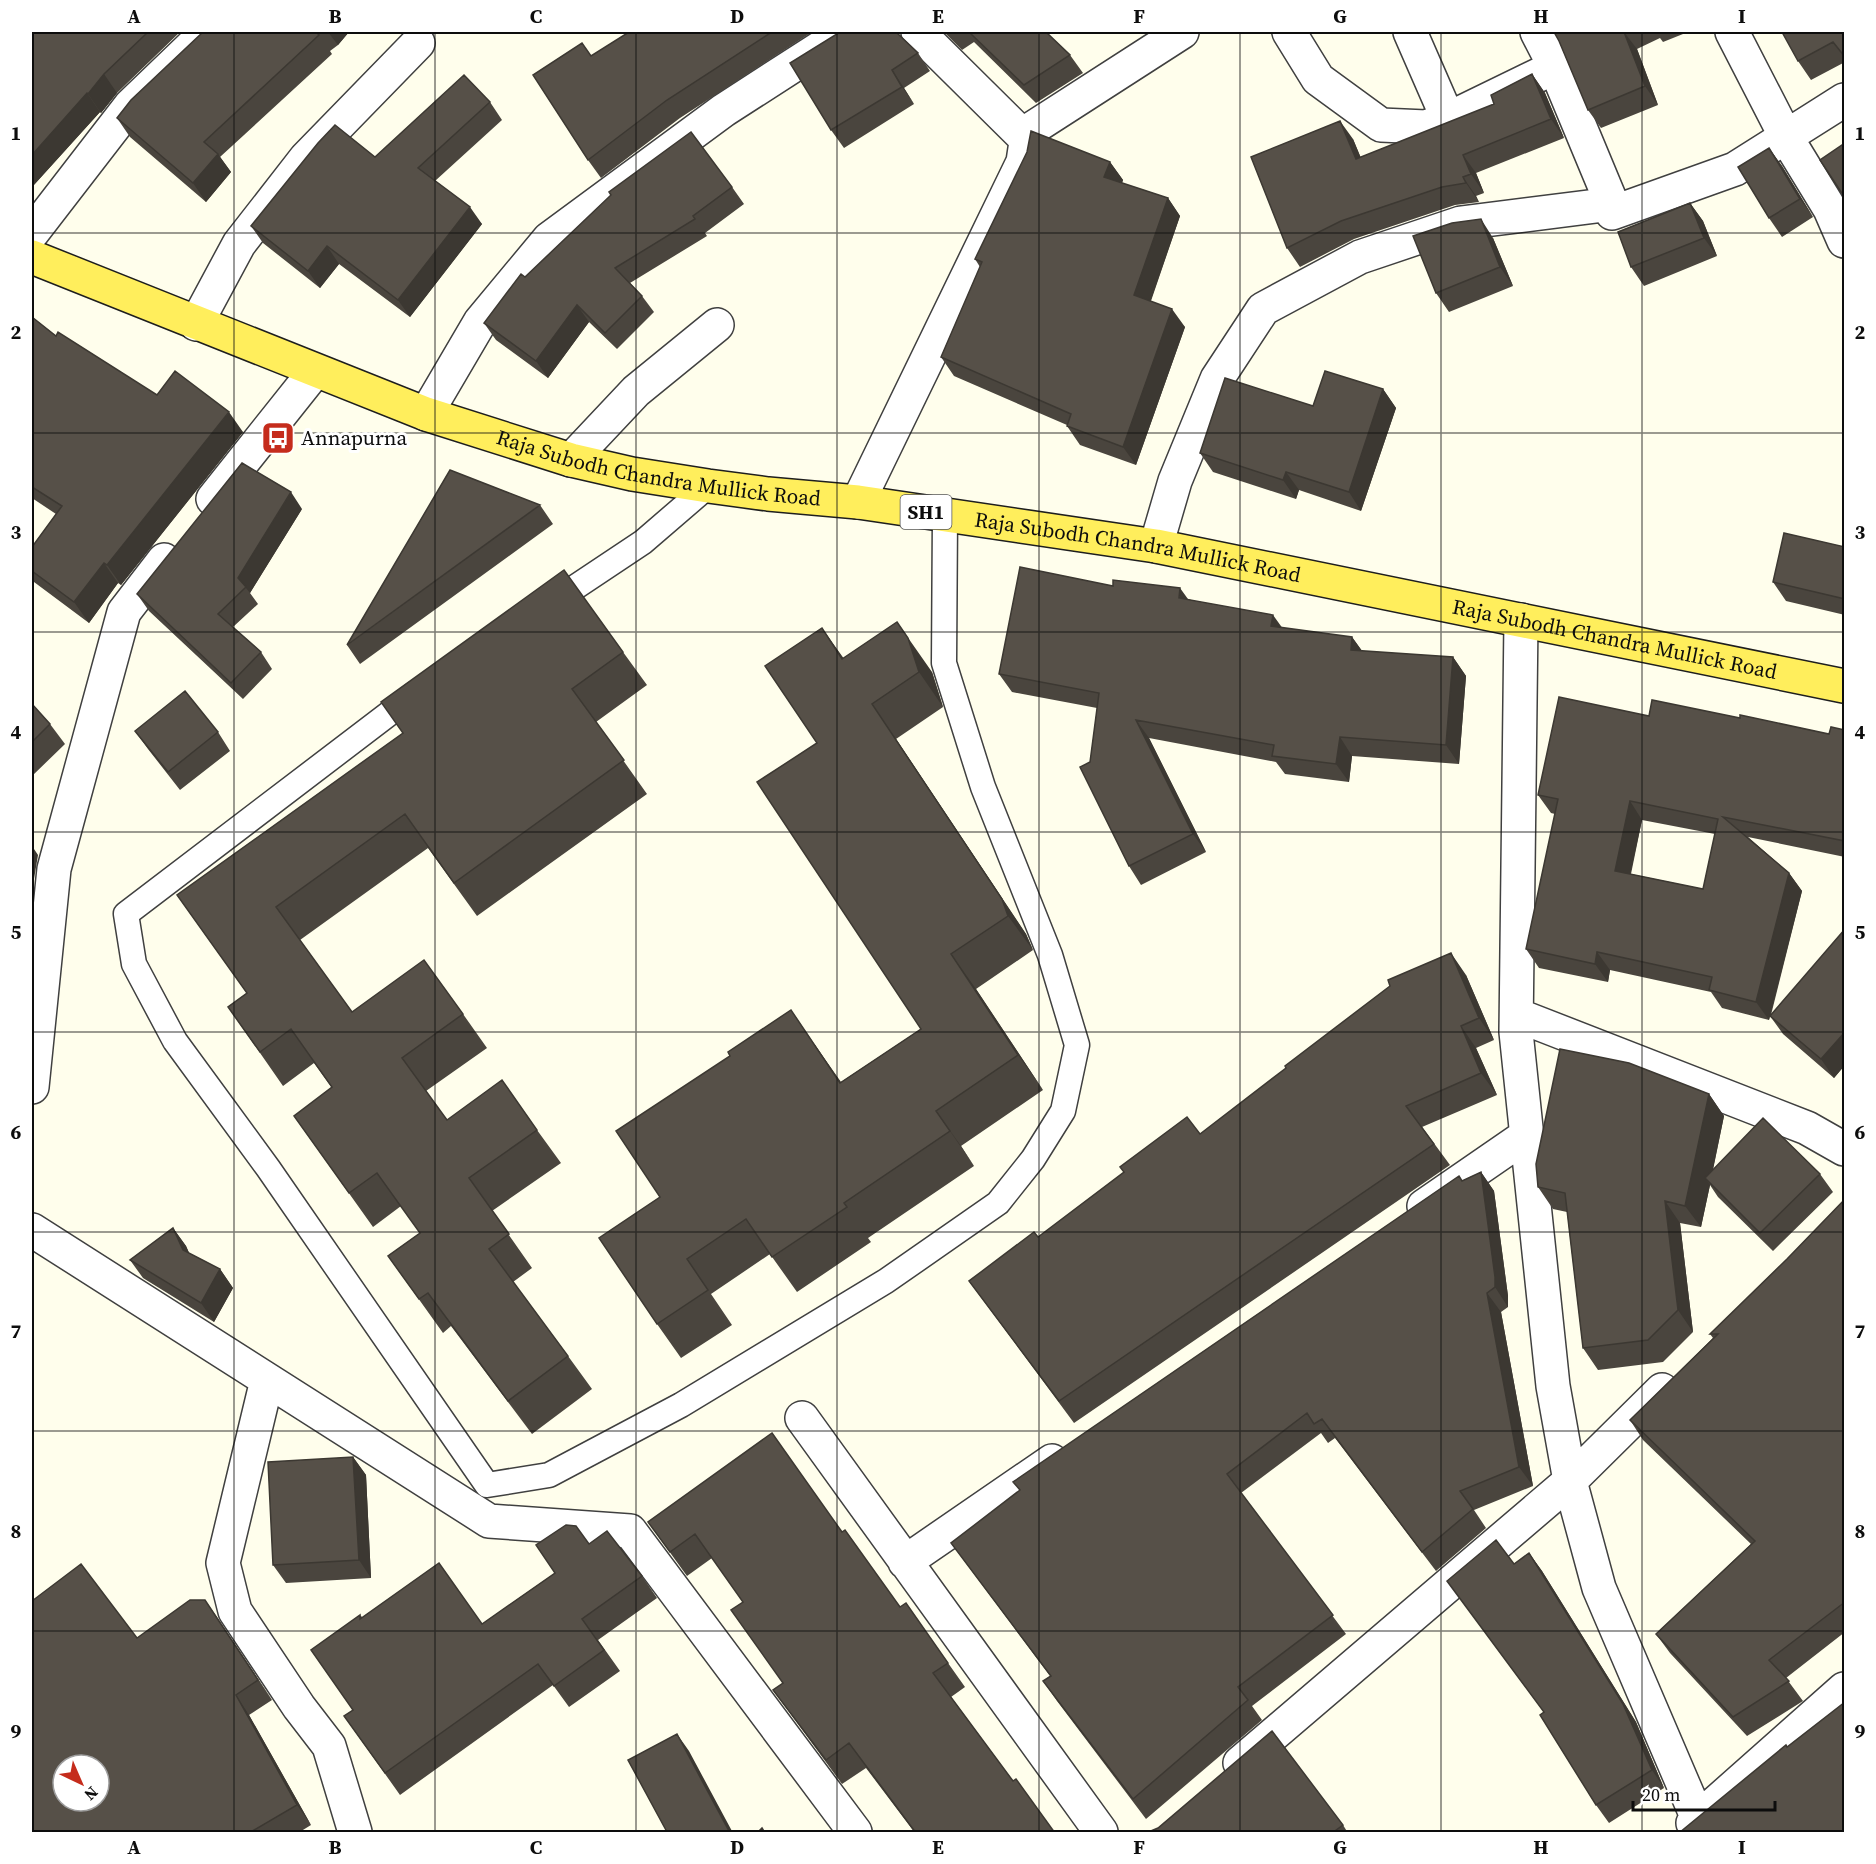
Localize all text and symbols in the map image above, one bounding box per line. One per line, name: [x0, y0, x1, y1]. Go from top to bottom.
text: A: [127, 2, 141, 30]
text: B: [328, 2, 342, 30]
text: C: [530, 2, 542, 30]
text: D: [730, 2, 744, 30]
text: E: [932, 2, 944, 30]
text: F: [1133, 2, 1145, 30]
text: G: [1333, 2, 1347, 30]
text: H: [1533, 2, 1549, 30]
text: I: [1738, 2, 1746, 30]
text: 1: [11, 119, 21, 147]
text: 1: [1855, 119, 1865, 147]
text: 2: [11, 318, 22, 346]
text: 2: [1855, 318, 1866, 346]
bus stop icon: Annapurna: [260, 420, 296, 456]
street label: Raja Subodh Chandra Mullick Road: [493, 422, 822, 513]
place label: Annapurna: [301, 423, 408, 452]
road number: SH1: [900, 495, 952, 529]
street label: Raja Subodh Chandra Mullick Road: [973, 504, 1304, 589]
text: 3: [11, 518, 22, 546]
text: 3: [1855, 518, 1866, 546]
street label: Raja Subodh Chandra Mullick Road: [1450, 592, 1780, 686]
text: 4: [11, 718, 22, 746]
text: 4: [1855, 718, 1866, 746]
text: 5: [11, 918, 22, 946]
text: 5: [1855, 918, 1866, 946]
text: 6: [11, 1118, 22, 1146]
text: 6: [1855, 1118, 1866, 1146]
text: 7: [11, 1317, 22, 1345]
text: 7: [1855, 1317, 1866, 1345]
text: 8: [11, 1517, 21, 1545]
text: 8: [1855, 1517, 1865, 1545]
text: 9: [11, 1717, 22, 1745]
text: 9: [1855, 1717, 1866, 1745]
north arrow: [51, 1753, 111, 1813]
scale bar: [1633, 1774, 1776, 1812]
text: N: [79, 1782, 103, 1806]
text: 20 m: [1642, 1782, 1680, 1807]
text: A: [127, 1833, 141, 1861]
text: B: [328, 1833, 342, 1861]
text: C: [530, 1833, 542, 1861]
text: D: [730, 1833, 744, 1861]
text: E: [932, 1833, 944, 1861]
text: F: [1133, 1833, 1145, 1861]
text: G: [1333, 1833, 1347, 1861]
text: H: [1533, 1833, 1549, 1861]
text: I: [1738, 1833, 1746, 1861]

